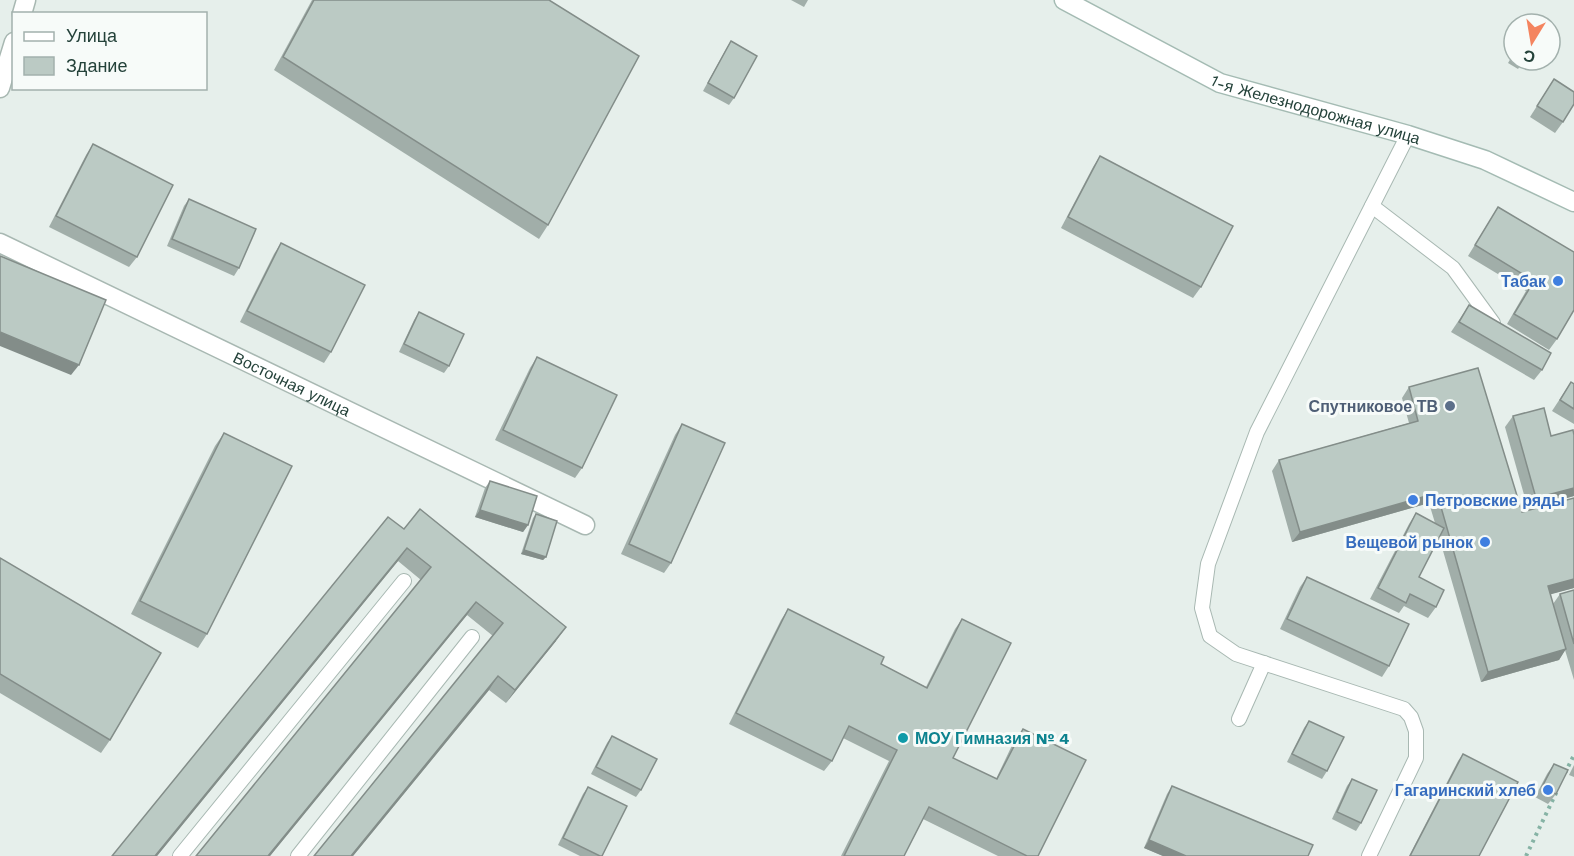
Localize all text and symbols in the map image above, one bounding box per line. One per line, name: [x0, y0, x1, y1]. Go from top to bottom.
legend: [12, 12, 207, 90]
north arrow: [1502, 12, 1562, 72]
text: Улица: [66, 25, 118, 46]
text: С: [1521, 46, 1537, 67]
text: Здание: [66, 55, 127, 76]
street label: 1-я Железнодорожная улица: [1207, 71, 1423, 148]
place label: Табак: [1501, 272, 1547, 291]
marker: Табак: [1551, 274, 1565, 288]
street label: Восточная улица: [230, 348, 353, 420]
place label: Спутниковое ТВ: [1309, 397, 1438, 416]
marker: Спутниковое ТВ: [1443, 399, 1457, 413]
place label: Петровские ряды: [1425, 491, 1565, 510]
marker: Петровские ряды: [1406, 493, 1420, 507]
place label: Вещевой рынок: [1345, 533, 1474, 552]
marker: Вещевой рынок: [1478, 535, 1492, 549]
place label: МОУ Гимназия № 4: [915, 729, 1069, 748]
marker: МОУ Гимназия № 4: [896, 731, 910, 745]
place label: Гагаринский хлеб: [1395, 781, 1536, 800]
marker: Гагаринский хлеб: [1541, 783, 1555, 797]

